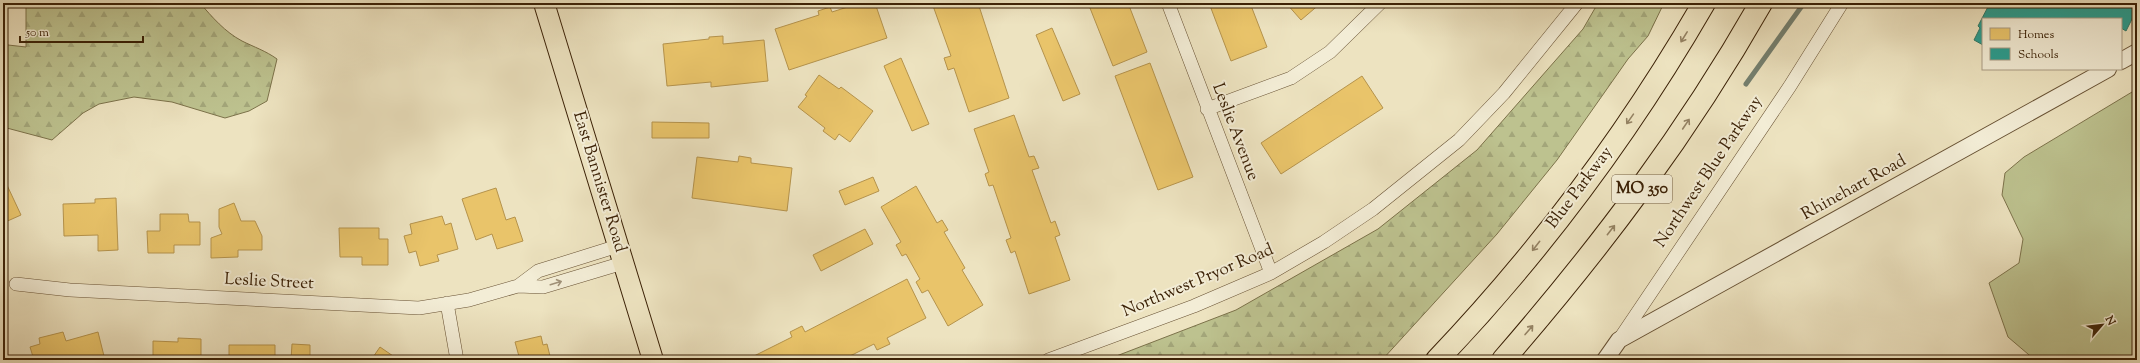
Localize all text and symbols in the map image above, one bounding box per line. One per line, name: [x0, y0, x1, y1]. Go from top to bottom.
scale bar: [20, 18, 143, 44]
legend: [1982, 18, 2122, 70]
text: 50 m: [25, 24, 49, 42]
text: Homes: [2018, 26, 2054, 44]
one-way arrow: [1680, 31, 1689, 42]
text: Schools: [2018, 46, 2059, 64]
street label: Leslie Avenue: [1205, 80, 1265, 184]
street label: Northwest Blue Parkway: [1649, 91, 1769, 253]
street label: East Bannister Road: [566, 109, 632, 256]
one-way arrow: [1626, 113, 1634, 124]
one-way arrow: [1682, 118, 1690, 129]
street label: Blue Parkway: [1541, 141, 1619, 234]
street label: Rhinehart Road: [1797, 149, 1911, 227]
road number: MO 350: [1612, 175, 1672, 203]
one-way arrow: [1606, 224, 1615, 235]
street label: Northwest Pryor Road: [1119, 238, 1278, 324]
one-way arrow: [1532, 240, 1540, 251]
street label: Leslie Street: [224, 268, 315, 296]
one-way arrow: [549, 279, 562, 286]
north arrow: [2082, 305, 2122, 345]
text: N: [2100, 312, 2119, 329]
one-way arrow: [1524, 325, 1533, 336]

